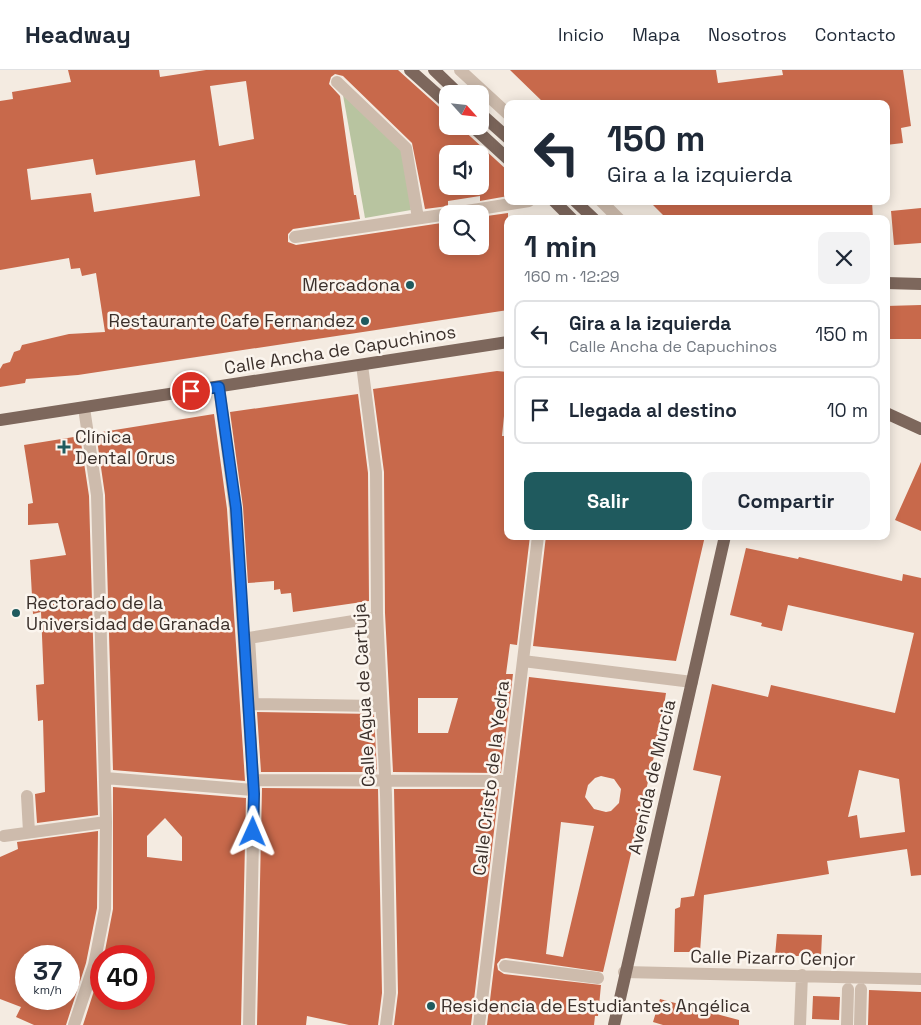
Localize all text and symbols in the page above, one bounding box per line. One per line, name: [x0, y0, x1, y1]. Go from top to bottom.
text: Headway: [25, 19, 131, 50]
text: Inicio: [558, 23, 604, 46]
text: Mapa: [632, 23, 680, 46]
text: Nosotros: [708, 23, 787, 46]
text: Contacto: [815, 23, 896, 46]
north arrow: [439, 85, 489, 135]
map controls: [439, 85, 489, 255]
text: 150 m: [607, 117, 705, 161]
icon: left: [524, 120, 589, 185]
button: sound: [439, 145, 489, 195]
text: Gira a la izquierda: [607, 160, 792, 188]
button: search: [439, 205, 489, 255]
text: 1 min: [524, 227, 597, 266]
button: close: [818, 232, 870, 284]
text: 160 m · 12:29: [524, 266, 620, 287]
place label: Mercadona: [302, 273, 400, 296]
marker: Mercadona: [404, 279, 416, 291]
place label: Restaurante Cafe Fernandez: [109, 309, 355, 332]
text: Gira a la izquierda: [569, 311, 731, 336]
marker: Restaurante Cafe Fernandez: [359, 315, 371, 327]
street label: Calle Ancha de Capuchinos: [222, 320, 457, 379]
icon: left: [526, 320, 554, 348]
text: 150 m: [815, 322, 868, 347]
text: Calle Ancha de Capuchinos: [569, 336, 777, 357]
pin: [170, 370, 212, 412]
icon: arrive: [177, 377, 205, 405]
icon: arrive: [526, 396, 554, 424]
text: Llegada al destino: [569, 398, 737, 423]
text: 10 m: [827, 398, 868, 423]
place label: Clínica Dental Orus: [75, 425, 175, 469]
marker: Clínica Dental Orus: [57, 440, 71, 454]
button: Salir: [524, 472, 692, 530]
button: Compartir: [702, 472, 870, 530]
place label: Rectorado de la Universidad de Granada: [26, 591, 231, 635]
street label: Calle Agua de Cartuja: [347, 602, 380, 788]
marker: Rectorado de la Universidad de Granada: [10, 607, 22, 619]
street label: Calle Cristo de la Yedra: [467, 679, 514, 877]
street label: Avenida de Murcia: [622, 697, 681, 857]
position arrow: [226, 805, 278, 857]
speed limit sign: 40: [90, 945, 155, 1010]
street label: Calle Pizarro Cenjor: [690, 945, 856, 970]
text: 37: [33, 955, 62, 987]
text: km/h: [33, 982, 62, 998]
place label: Residencia de Estudiantes Angélica: [441, 994, 750, 1017]
marker: Residencia de Estudiantes Angélica: [425, 1000, 437, 1012]

